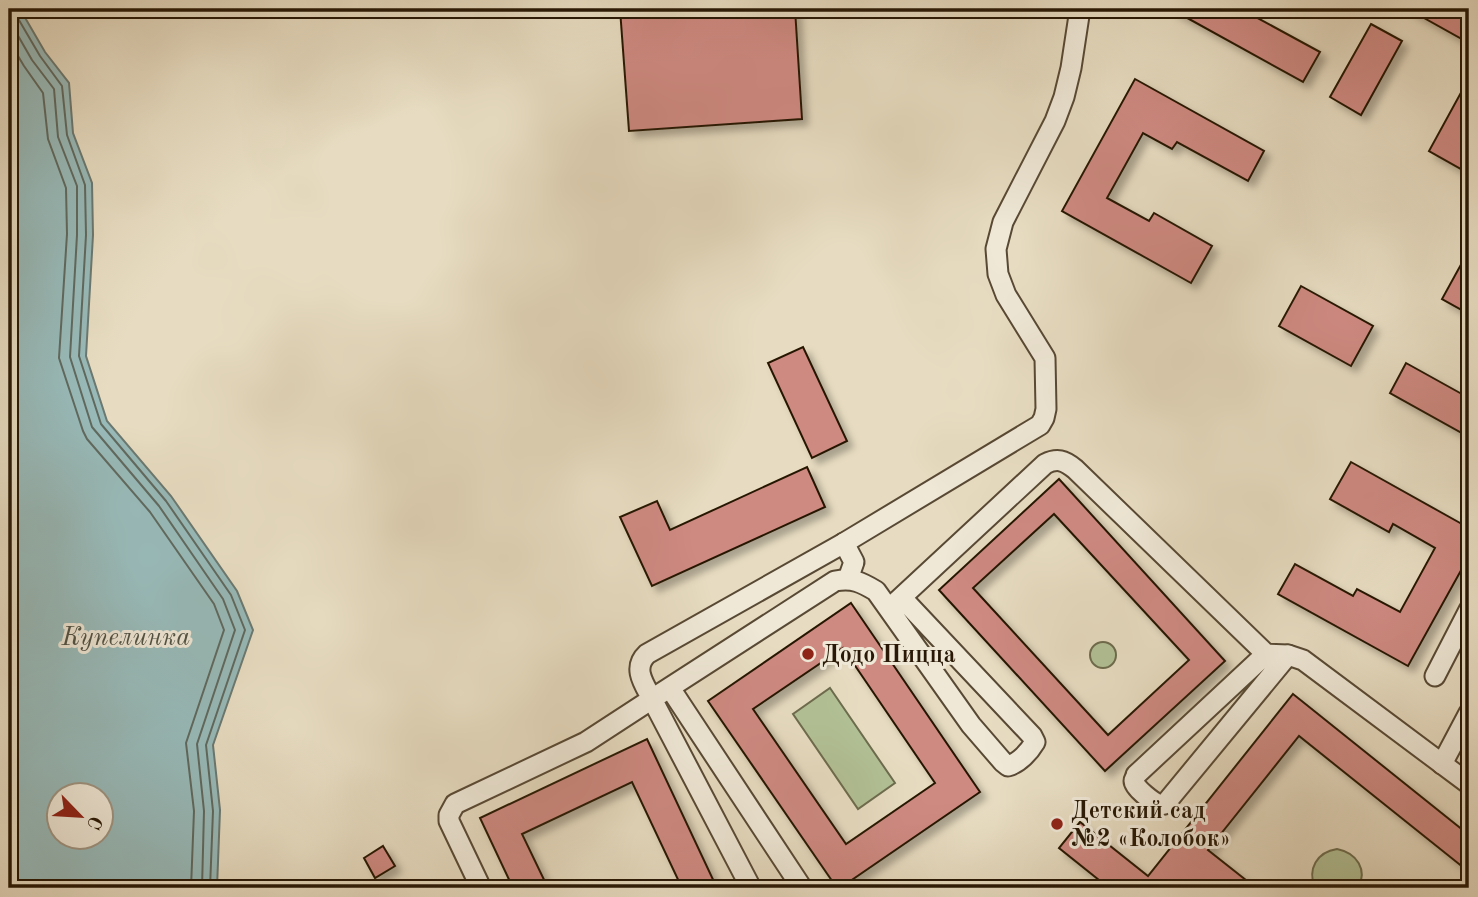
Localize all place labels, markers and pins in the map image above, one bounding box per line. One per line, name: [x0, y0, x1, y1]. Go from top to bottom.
place label: Додо Пицца: [822, 644, 956, 668]
marker: Додо Пицца: [800, 646, 816, 662]
place label: Детский сад №2 «Колобок»: [1071, 800, 1231, 852]
marker: Детский сад №2 «Колобок»: [1049, 816, 1065, 832]

